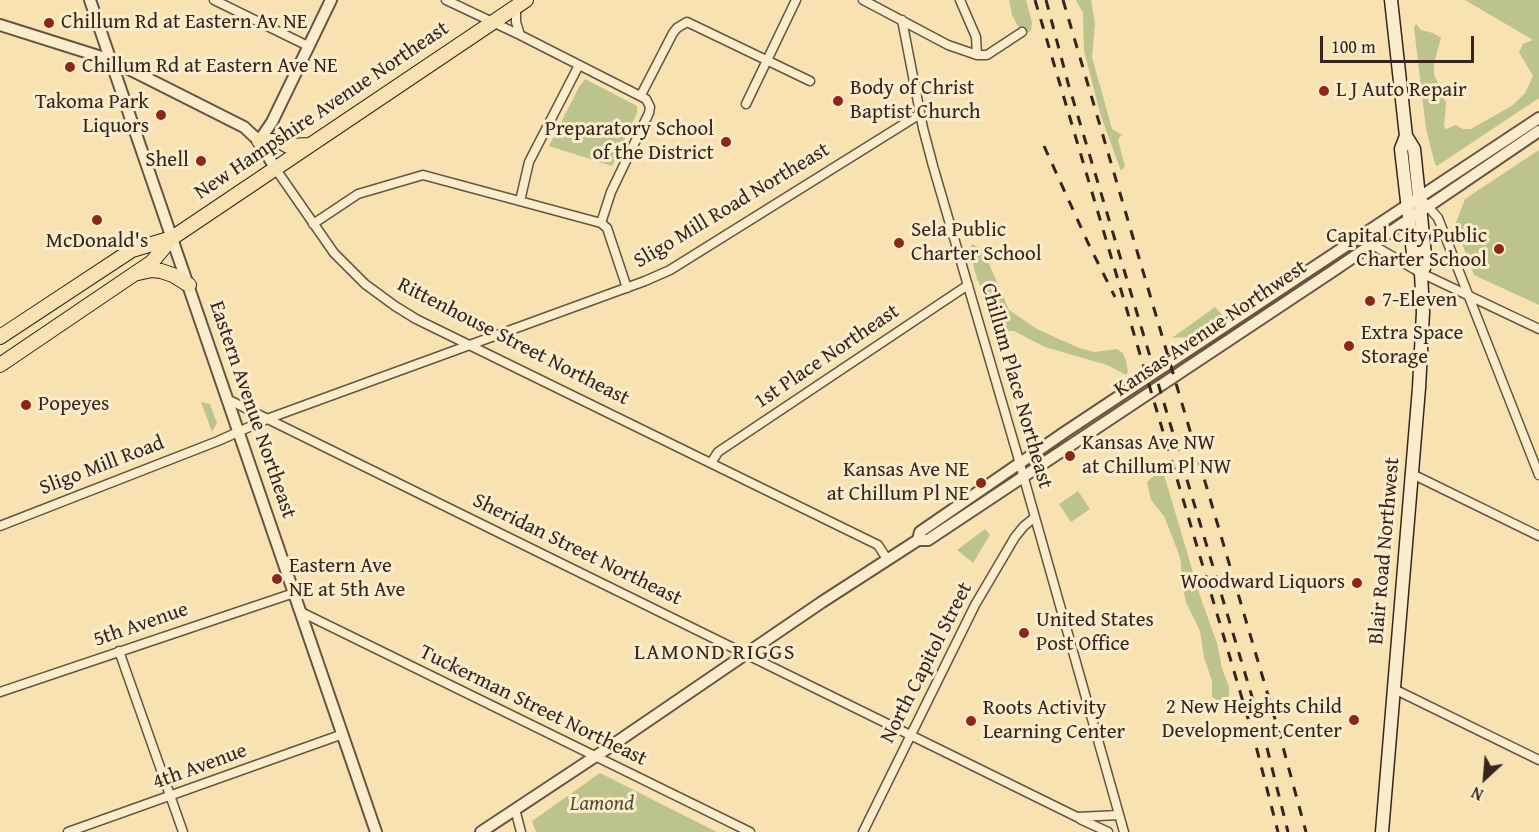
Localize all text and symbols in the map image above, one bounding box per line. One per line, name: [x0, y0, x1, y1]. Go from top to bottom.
place label: Chillum Rd at Eastern Av NE: [61, 10, 307, 36]
marker: Chillum Rd at Eastern Av NE: [42, 16, 56, 30]
street label: New Hampshire Avenue Northeast: [190, 16, 454, 206]
scale bar: [1323, 24, 1478, 62]
text: 100 m: [1331, 33, 1376, 60]
place label: Chillum Rd at Eastern Ave NE: [82, 54, 338, 80]
marker: Chillum Rd at Eastern Ave NE: [63, 60, 77, 74]
place label: Body of Christ Baptist Church: [850, 76, 981, 126]
place label: L J Auto Repair: [1336, 78, 1467, 104]
marker: L J Auto Repair: [1317, 84, 1331, 98]
place label: Takoma Park Liquors: [35, 90, 149, 140]
marker: Body of Christ Baptist Church: [831, 94, 845, 108]
marker: Takoma Park Liquors: [154, 108, 168, 122]
place label: Preparatory School of the District: [545, 117, 714, 167]
marker: Preparatory School of the District: [719, 135, 733, 149]
street label: Sligo Mill Road Northeast: [630, 138, 834, 274]
place label: Shell: [145, 148, 189, 174]
marker: Shell: [194, 154, 208, 168]
marker: McDonald's: [90, 213, 104, 227]
place label: Sela Public Charter School: [911, 218, 1042, 268]
place label: Capital City Public Charter School: [1326, 224, 1487, 274]
place label: McDonald's: [46, 229, 148, 255]
marker: Sela Public Charter School: [892, 236, 906, 250]
marker: Capital City Public Charter School: [1492, 242, 1506, 256]
street label: Kansas Avenue Northwest: [1110, 255, 1312, 403]
street label: Rittenhouse Street Northeast: [393, 272, 633, 412]
street label: Chillum Place Northeast: [975, 280, 1057, 492]
place label: 7-Eleven: [1382, 288, 1457, 314]
marker: 7-Eleven: [1363, 294, 1377, 308]
street label: Eastern Avenue Northeast: [203, 298, 301, 522]
street label: 1st Place Northeast: [750, 299, 904, 415]
place label: Extra Space Storage: [1361, 321, 1463, 371]
marker: Extra Space Storage: [1342, 339, 1356, 353]
place label: Popeyes: [38, 392, 109, 418]
marker: Popeyes: [19, 398, 33, 412]
street label: Sligo Mill Road: [36, 431, 168, 501]
place label: Kansas Ave NW at Chillum Pl NW: [1082, 431, 1231, 481]
marker: Kansas Ave NW at Chillum Pl NW: [1063, 449, 1077, 463]
street label: Blair Road Northwest: [1364, 456, 1406, 646]
place label: Kansas Ave NE at Chillum Pl NE: [827, 458, 969, 508]
marker: Kansas Ave NE at Chillum Pl NE: [974, 476, 988, 490]
street label: Sheridan Street Northeast: [468, 488, 686, 612]
place label: Eastern Ave NE at 5th Ave: [289, 554, 405, 604]
place label: Woodward Liquors: [1180, 570, 1345, 596]
marker: Eastern Ave NE at 5th Ave: [270, 572, 284, 586]
marker: Woodward Liquors: [1350, 576, 1364, 590]
street label: North Capitol Street: [876, 578, 978, 748]
street label: 5th Avenue: [90, 597, 192, 653]
place label: United States Post Office: [1036, 608, 1154, 658]
marker: United States Post Office: [1017, 626, 1031, 640]
street label: Tuckerman Street Northeast: [415, 640, 651, 772]
district label: LAMOND RIGGS: [634, 640, 796, 666]
place label: 2 New Heights Child Development Center: [1162, 695, 1342, 745]
place label: Roots Activity Learning Center: [983, 696, 1125, 746]
marker: 2 New Heights Child Development Center: [1347, 713, 1361, 727]
marker: Roots Activity Learning Center: [964, 714, 978, 728]
street label: 4th Avenue: [149, 738, 251, 796]
north arrow: [1455, 748, 1515, 808]
text: N: [1467, 781, 1487, 807]
park label: Lamond: [570, 792, 634, 818]

